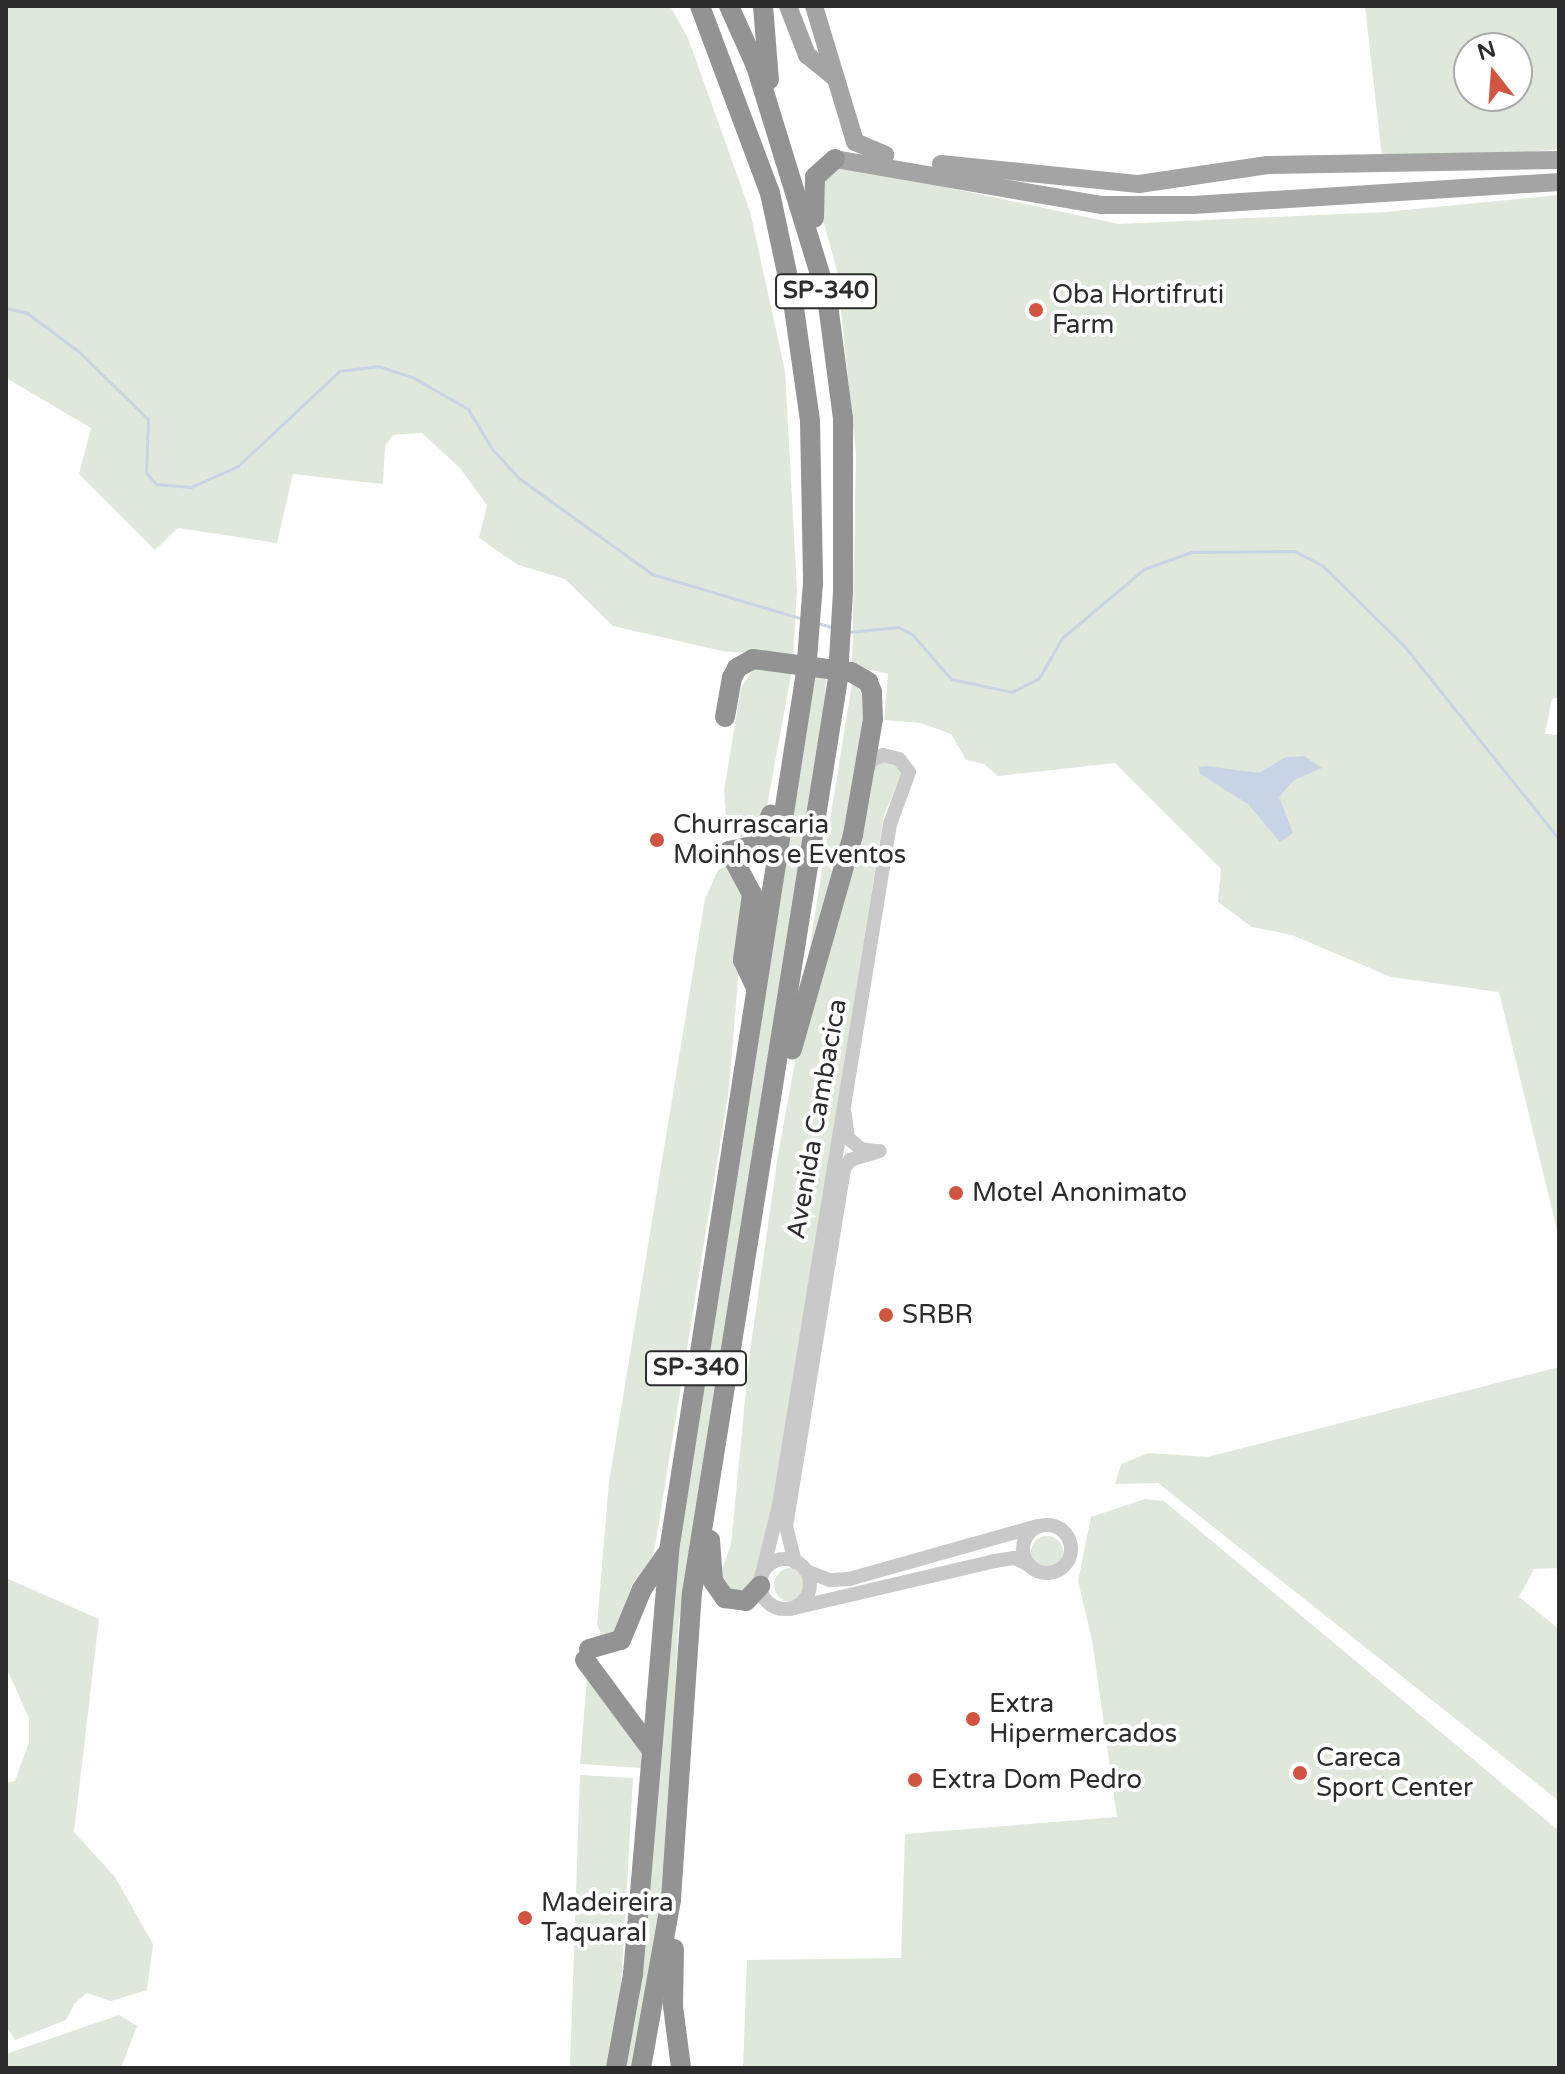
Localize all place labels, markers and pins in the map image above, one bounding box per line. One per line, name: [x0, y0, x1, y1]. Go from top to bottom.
place label: Oba Hortifruti Farm: [1052, 279, 1224, 340]
marker: Oba Hortifruti Farm: [1027, 301, 1045, 319]
place label: Churrascaria Moinhos e Eventos: [673, 809, 906, 870]
marker: Churrascaria Moinhos e Eventos: [648, 831, 666, 849]
place label: Motel Anonimato: [972, 1177, 1187, 1209]
marker: Motel Anonimato: [947, 1184, 965, 1202]
place label: SRBR: [902, 1299, 973, 1331]
marker: SRBR: [877, 1306, 895, 1324]
place label: Extra Hipermercados: [989, 1688, 1177, 1750]
marker: Extra Hipermercados: [964, 1710, 982, 1728]
place label: Careca Sport Center: [1316, 1742, 1473, 1804]
place label: Extra Dom Pedro: [931, 1764, 1142, 1796]
marker: Careca Sport Center: [1291, 1764, 1309, 1782]
marker: Extra Dom Pedro: [906, 1771, 924, 1789]
place label: Madeireira Taquaral: [541, 1887, 674, 1948]
marker: Madeireira Taquaral: [516, 1909, 534, 1927]

